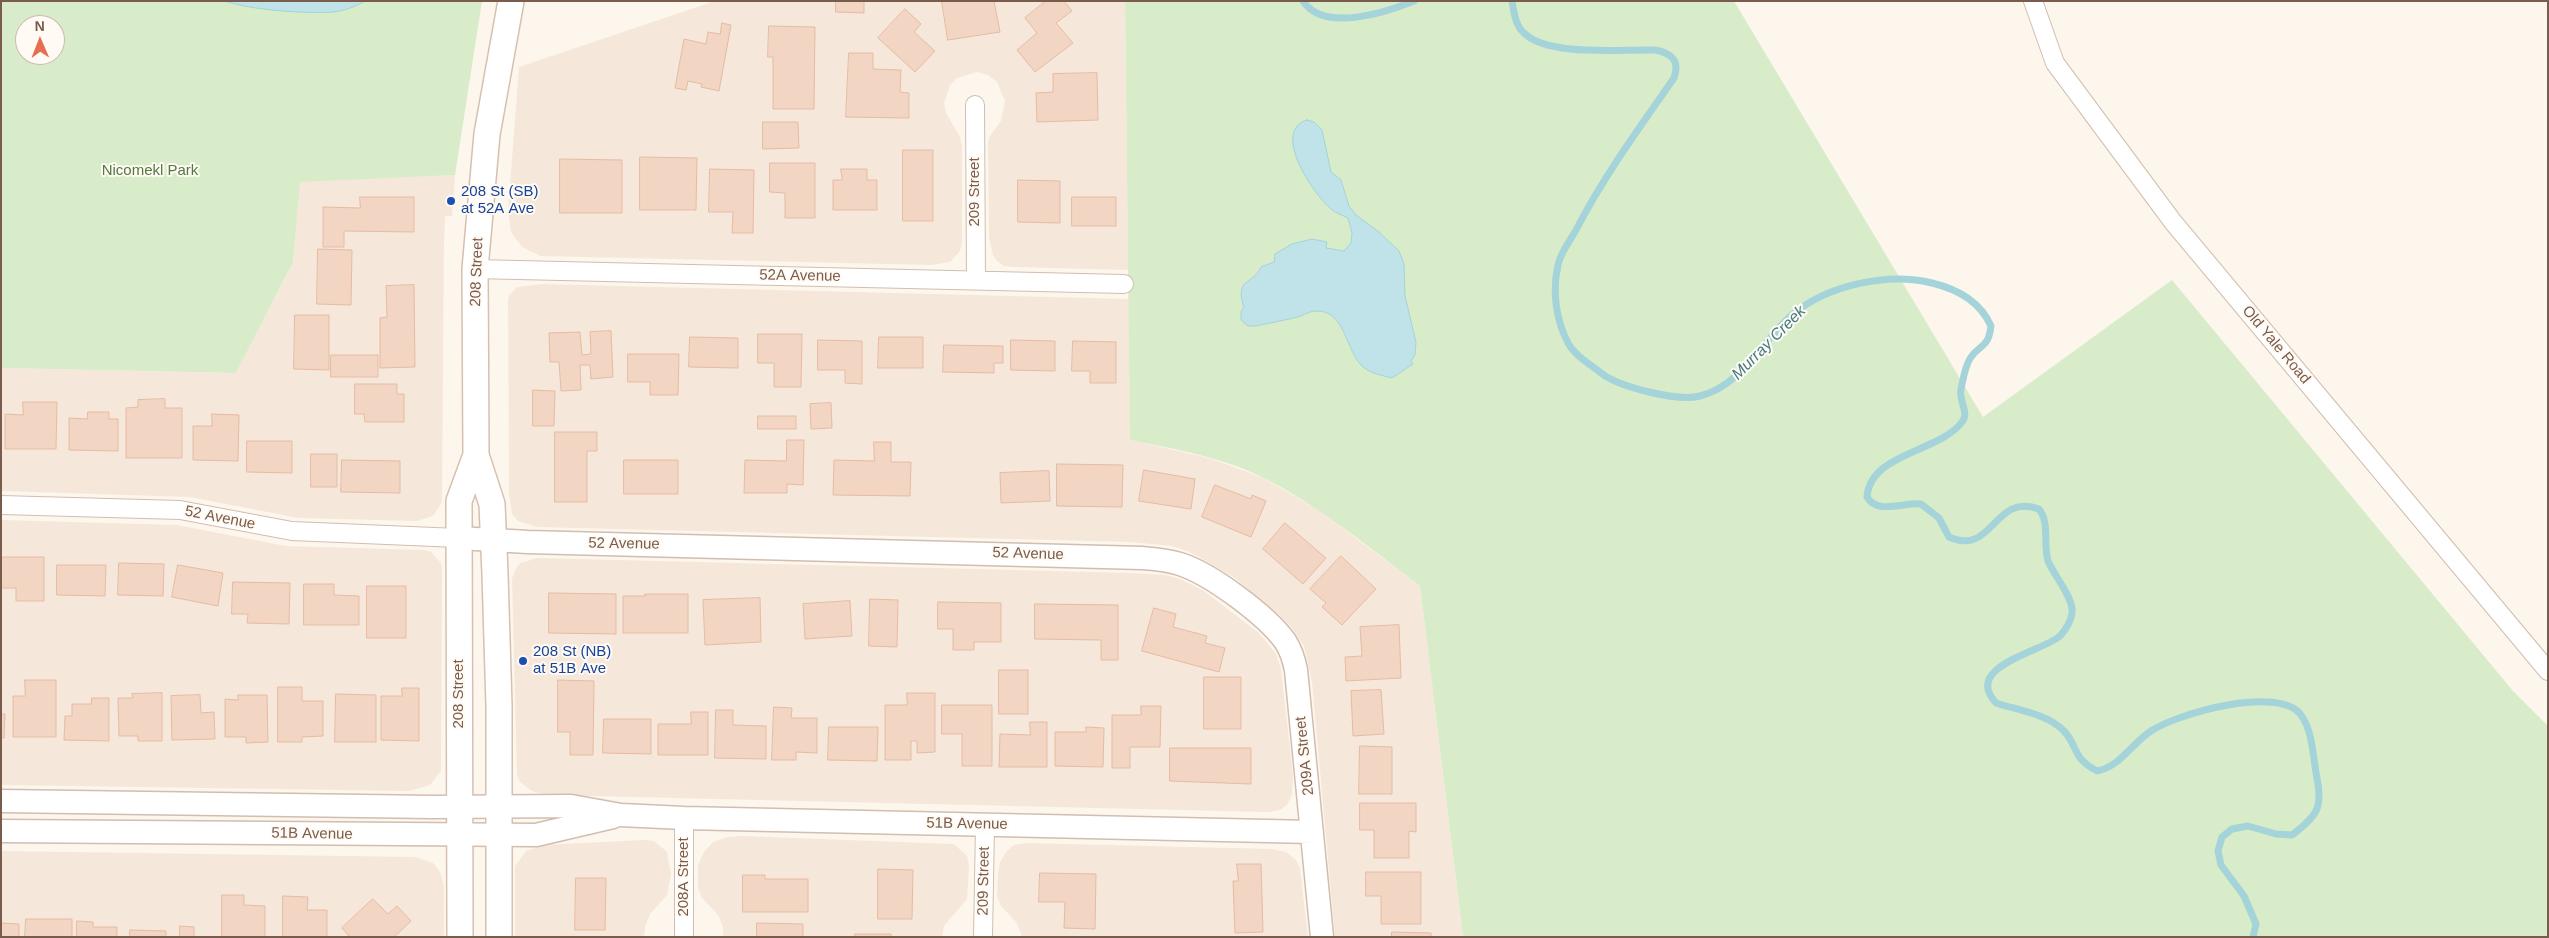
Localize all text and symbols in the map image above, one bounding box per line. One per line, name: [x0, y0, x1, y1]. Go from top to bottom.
north arrow: [15, 15, 65, 65]
text: N: [35, 18, 45, 34]
street label: 209 Street: [966, 157, 984, 227]
park label: Nicomekl Park: [102, 162, 198, 180]
place label: 208 St (SB) at 52A Ave: [461, 183, 539, 218]
marker: 208 St (SB) at 52A Ave: [445, 195, 457, 207]
street label: 208 Street: [467, 237, 487, 307]
street label: 52A Avenue: [759, 266, 841, 286]
water label: Murray Creek: [1728, 302, 1810, 384]
street label: Old Yale Road: [2238, 302, 2314, 388]
street label: 52 Avenue: [183, 502, 257, 534]
street label: 52 Avenue: [588, 534, 660, 554]
street label: 52 Avenue: [992, 544, 1064, 564]
place label: 208 St (NB) at 51B Ave: [533, 643, 611, 678]
marker: 208 St (NB) at 51B Ave: [517, 655, 529, 667]
street label: 208 Street: [450, 659, 468, 729]
street label: 209A Street: [1292, 716, 1318, 796]
street label: 51B Avenue: [926, 814, 1008, 834]
street label: 51B Avenue: [271, 824, 353, 844]
street label: 208A Street: [675, 837, 693, 917]
street label: 209 Street: [974, 846, 994, 916]

